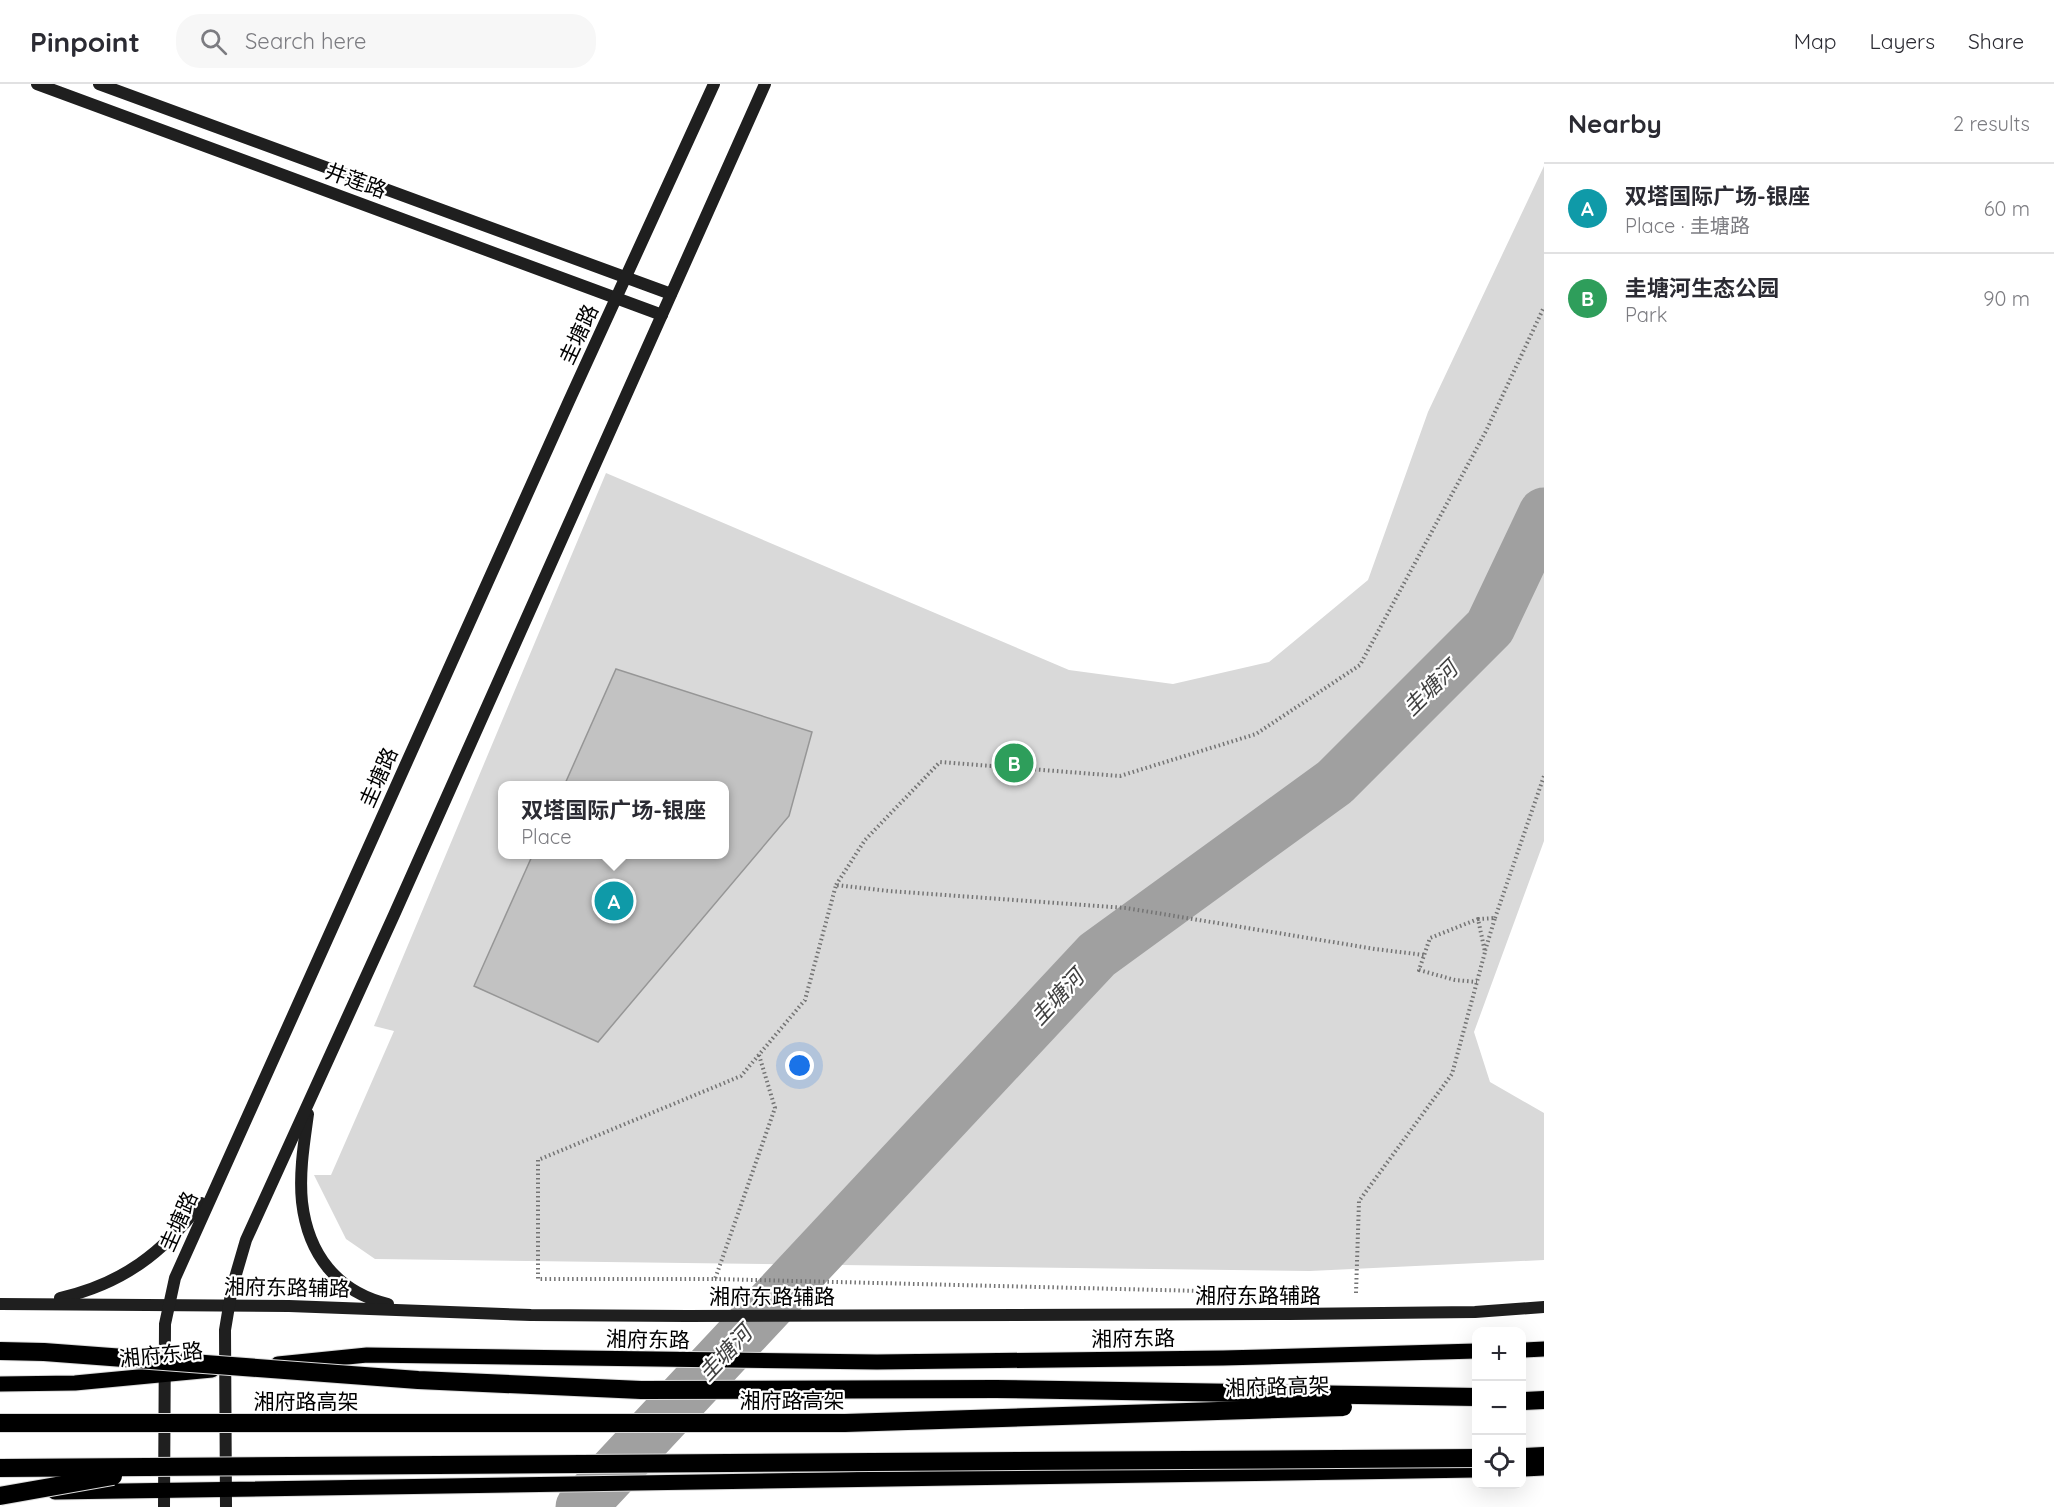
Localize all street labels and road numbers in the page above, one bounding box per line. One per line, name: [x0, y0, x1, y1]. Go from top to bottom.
street label: 井莲路: [322, 157, 390, 203]
street label: 圭塘路: [553, 300, 603, 368]
street label: 圭塘路: [353, 743, 403, 811]
street label: 圭塘路: [153, 1187, 203, 1255]
street label: 湘府东路辅路: [224, 1273, 350, 1301]
street label: 湘府东路辅路: [1195, 1282, 1321, 1308]
street label: 湘府东路辅路: [709, 1283, 835, 1309]
street label: 湘府东路: [1091, 1324, 1175, 1352]
street label: 湘府东路: [606, 1325, 690, 1353]
street label: 湘府东路: [118, 1337, 204, 1371]
street label: 湘府路高架: [1224, 1371, 1330, 1401]
street label: 湘府路高架: [740, 1387, 845, 1413]
street label: 湘府路高架: [254, 1388, 359, 1414]

